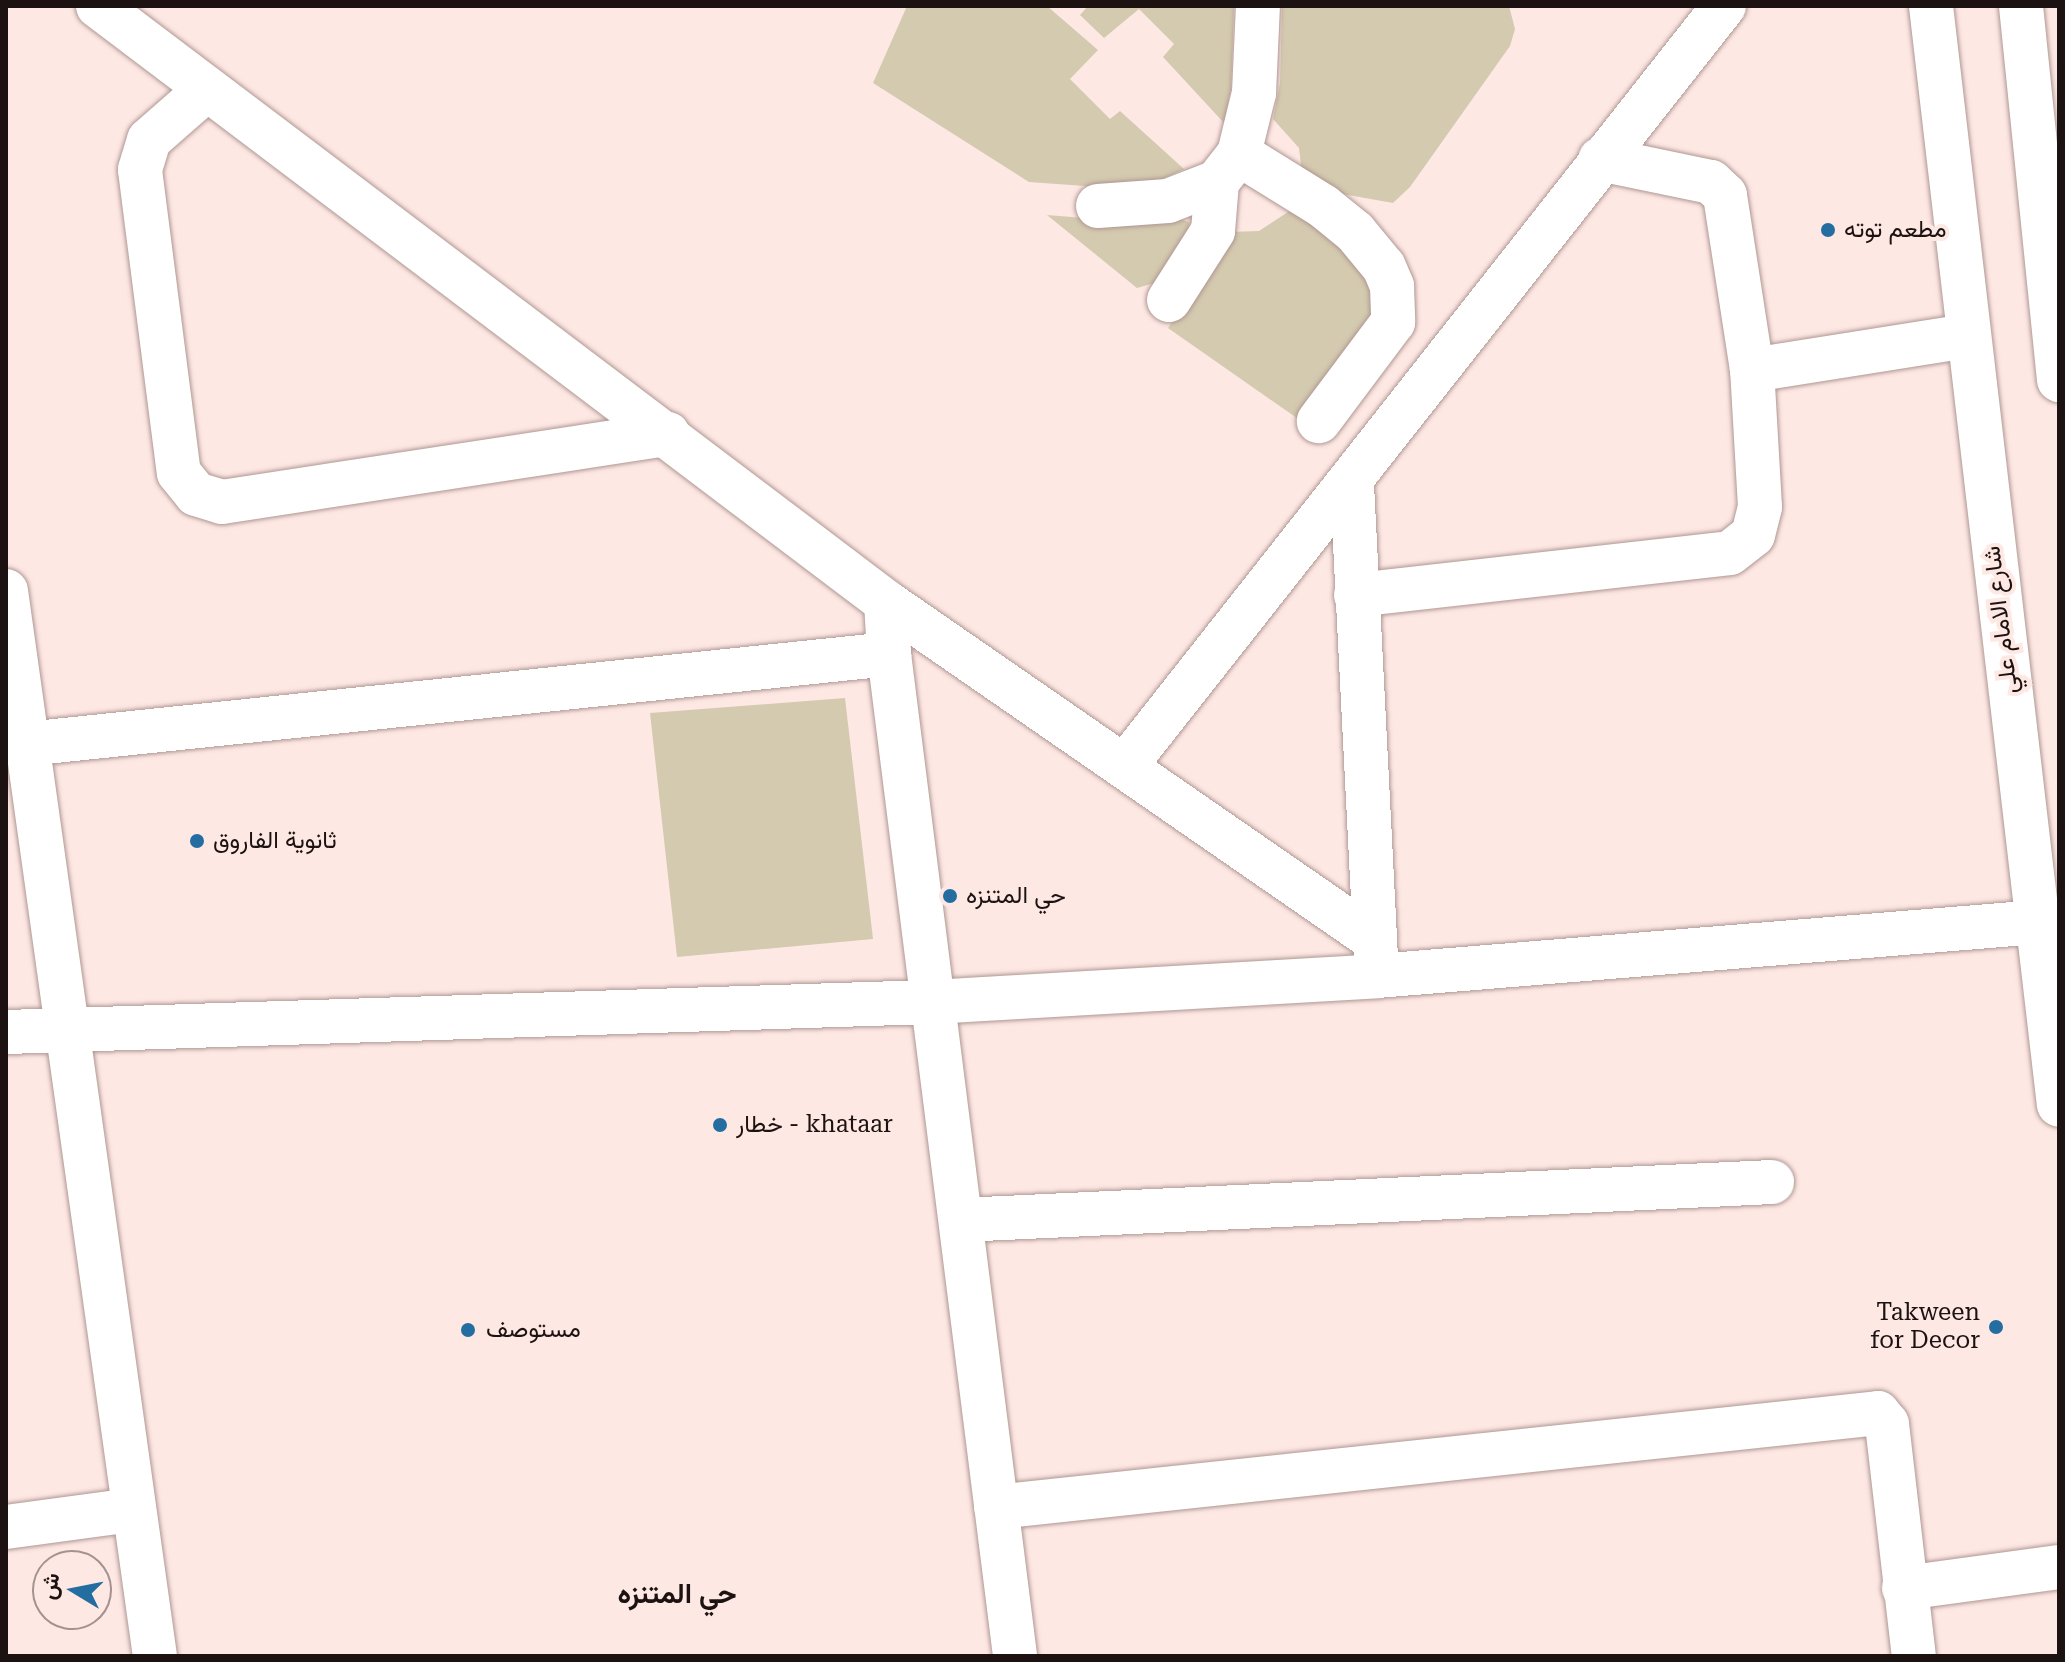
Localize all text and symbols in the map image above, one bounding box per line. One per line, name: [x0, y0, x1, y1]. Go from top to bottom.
place label: مطعم توته: [1844, 216, 1946, 244]
marker: مطعم توته: [1819, 221, 1837, 239]
street label: شارع الامام علي: [1978, 544, 2024, 696]
place label: ثانوية الفاروق: [213, 827, 337, 855]
marker: ثانوية الفاروق: [188, 832, 206, 850]
place label: حي المتنزه: [966, 882, 1066, 910]
marker: حي المتنزه: [941, 887, 959, 905]
place label: خطار - khataar: [736, 1111, 893, 1139]
marker: خطار - khataar: [711, 1116, 729, 1134]
place label: Takween for Decor: [1870, 1299, 1980, 1355]
place label: مستوصف: [486, 1316, 581, 1344]
marker: Takween for Decor: [1987, 1318, 2005, 1336]
marker: مستوصف: [457, 1319, 479, 1341]
north arrow: [32, 1550, 112, 1630]
text: ش: [35, 1571, 64, 1601]
district label: حي المتنزه: [618, 1577, 736, 1611]

